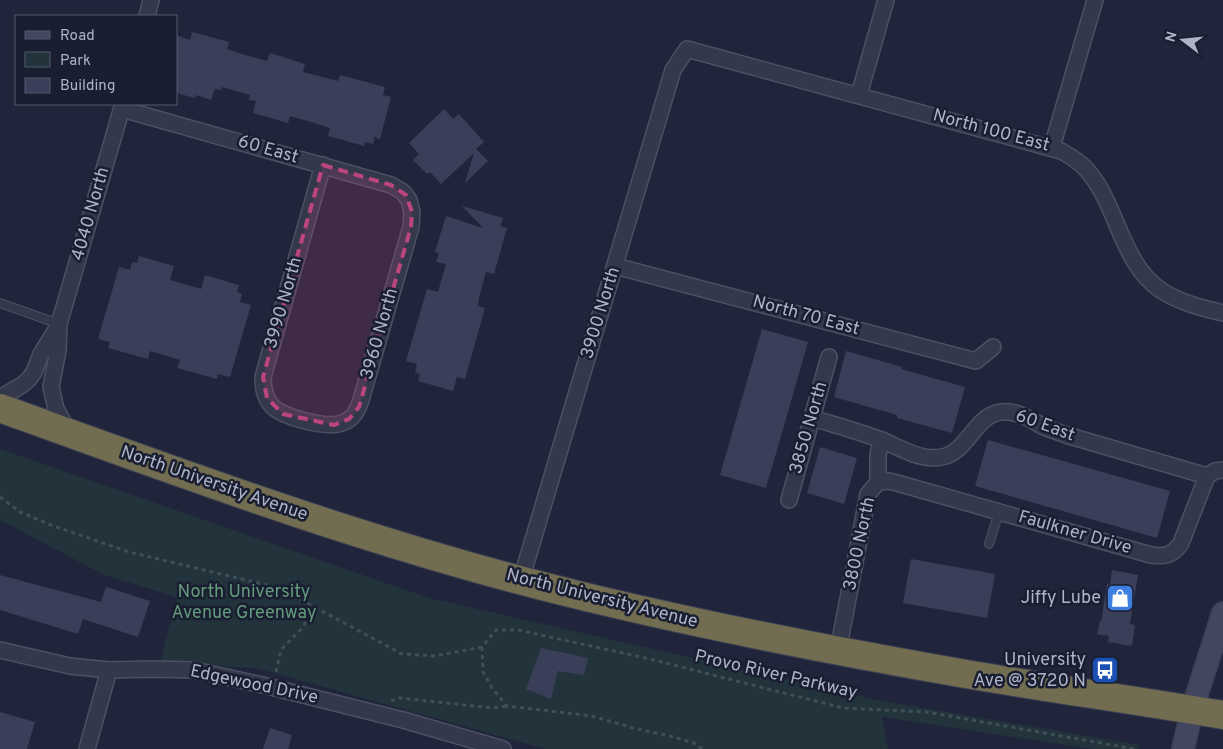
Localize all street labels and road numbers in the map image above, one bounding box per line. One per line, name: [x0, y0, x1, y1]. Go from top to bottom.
street label: North 100 East: [930, 104, 1052, 158]
street label: 60 East: [235, 130, 301, 170]
street label: 4040 North: [67, 165, 115, 263]
street label: 3990 North: [260, 255, 308, 351]
street label: 3900 North: [576, 264, 626, 362]
street label: 3960 North: [356, 285, 404, 383]
street label: North 70 East: [750, 291, 862, 341]
street label: 3850 North: [785, 379, 833, 477]
street label: 60 East: [1012, 405, 1078, 447]
street label: North University Avenue: [117, 441, 311, 527]
street label: 3800 North: [839, 495, 881, 593]
street label: Faulkner Drive: [1016, 506, 1134, 560]
street label: North University Avenue: [504, 564, 700, 634]
street label: Provo River Parkway: [692, 645, 860, 705]
street label: Edgewood Drive: [188, 660, 320, 710]

